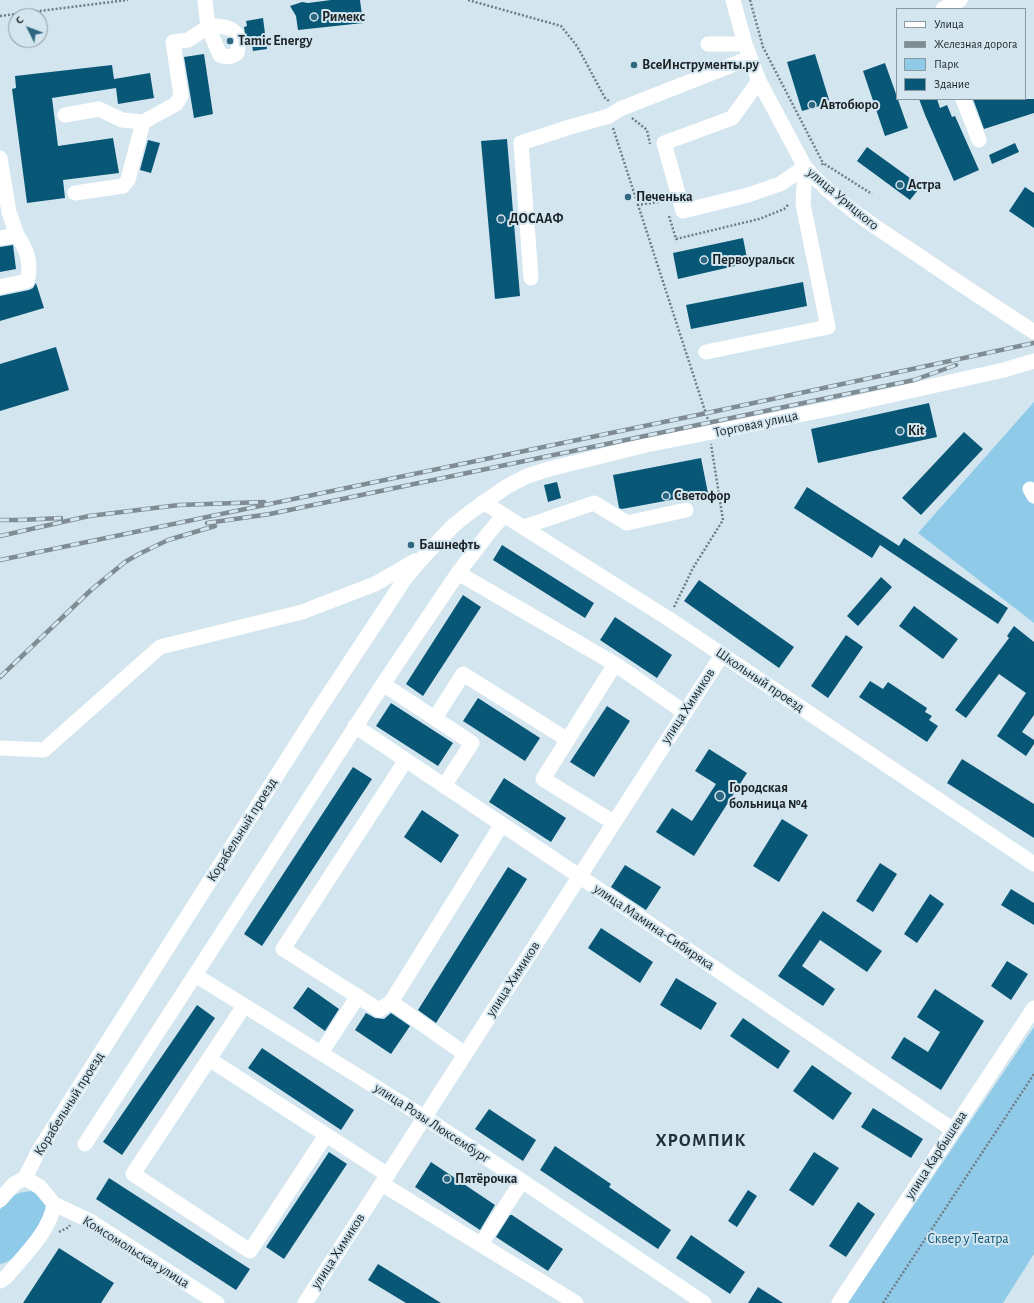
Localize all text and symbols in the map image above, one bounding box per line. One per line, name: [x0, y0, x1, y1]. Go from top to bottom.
north arrow: [8, 8, 48, 48]
legend: [896, 8, 1026, 100]
place label: Римекс: [322, 9, 365, 25]
marker: Римекс: [309, 12, 319, 22]
text: С: [13, 14, 26, 26]
text: Улица: [934, 18, 964, 30]
place label: Tamic Energy: [238, 33, 312, 49]
marker: Tamic Energy: [225, 36, 235, 46]
text: Железная дорога: [934, 38, 1018, 50]
place label: ВсеИнструменты.ру: [642, 57, 759, 73]
text: Парк: [934, 58, 959, 70]
marker: ВсеИнструменты.ру: [629, 60, 639, 70]
text: Здание: [934, 78, 970, 90]
place label: Автобюро: [820, 97, 879, 113]
marker: Автобюро: [807, 100, 817, 110]
street label: улица Урицкого: [804, 164, 882, 234]
place label: Астра: [908, 177, 941, 193]
marker: Астра: [895, 180, 905, 190]
place label: Печенька: [636, 189, 693, 205]
marker: Печенька: [623, 192, 633, 202]
place label: ДОСААФ: [509, 211, 563, 227]
marker: ДОСААФ: [496, 214, 506, 224]
place label: Первоуральск: [712, 252, 795, 268]
marker: Первоуральск: [699, 255, 709, 265]
street label: Торговая улица: [712, 407, 800, 441]
place label: Kit: [908, 423, 925, 439]
marker: Kit: [895, 426, 905, 436]
place label: Светофор: [674, 488, 731, 504]
marker: Светофор: [661, 491, 671, 501]
place label: Башнефть: [419, 537, 480, 553]
marker: Башнефть: [406, 540, 416, 550]
street label: Школьный проезд: [712, 644, 808, 716]
street label: улица Химиков: [657, 665, 719, 747]
street label: Корабельный проезд: [203, 775, 281, 885]
place label: Городская больница №4: [729, 780, 808, 812]
marker: Городская больница №4: [714, 790, 726, 802]
street label: улица Мамина-Сибиряка: [590, 880, 718, 974]
street label: улица Химиков: [482, 938, 544, 1020]
street label: Корабельный проезд: [30, 1049, 108, 1159]
street label: улица Розы Люксембург: [371, 1079, 493, 1167]
street label: улица Карбышева: [901, 1108, 971, 1202]
district label: ХРОМПИК: [655, 1130, 747, 1152]
place label: Пятёрочка: [455, 1171, 517, 1187]
marker: Пятёрочка: [442, 1174, 452, 1184]
street label: улица Химиков: [307, 1210, 369, 1292]
street label: Комсомольская улица: [79, 1212, 193, 1292]
park label: Сквер у Театра: [927, 1231, 1009, 1247]

